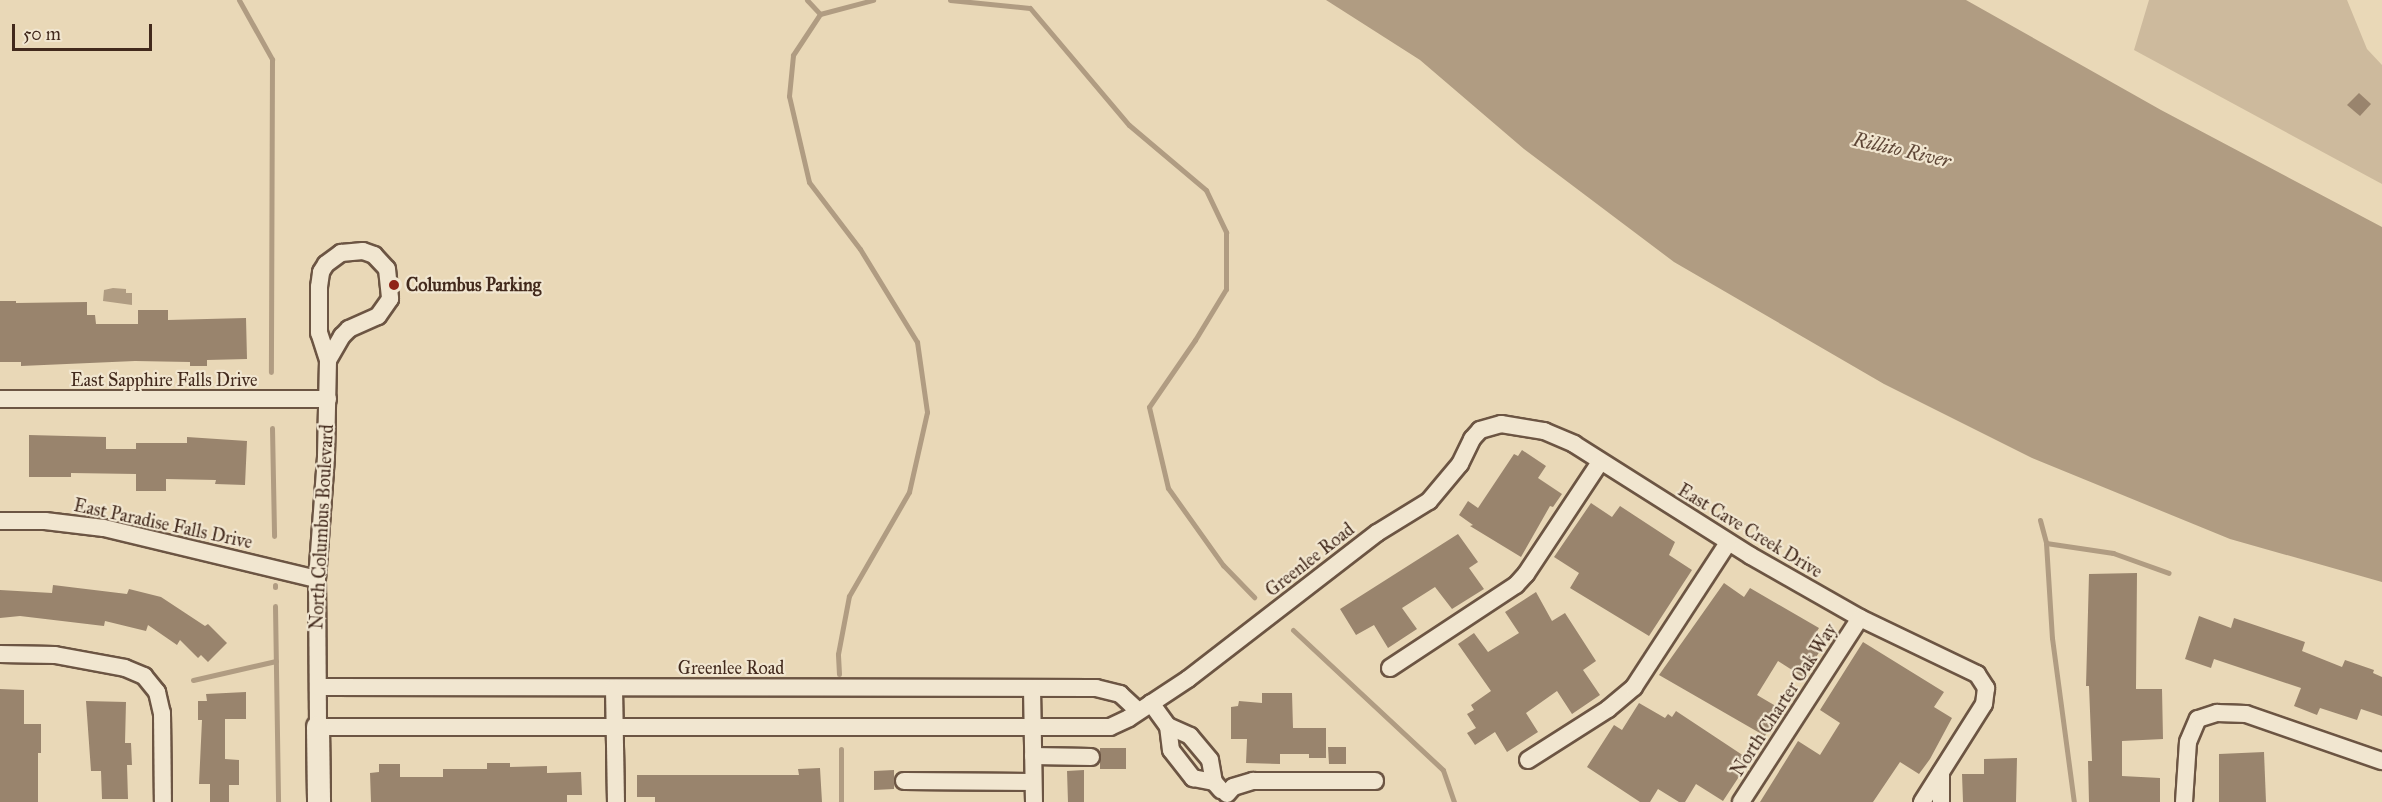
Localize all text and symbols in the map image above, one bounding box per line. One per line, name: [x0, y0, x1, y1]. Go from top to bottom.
scale bar: [15, 12, 154, 50]
text: 50 m: [23, 23, 61, 45]
water label: Rillito River: [1851, 127, 1953, 173]
place label: Columbus Parking: [406, 274, 541, 296]
marker: Columbus Parking: [387, 278, 401, 292]
street label: East Sapphire Falls Drive: [71, 369, 257, 391]
street label: North Columbus Boulevard: [306, 424, 338, 630]
street label: East Cave Creek Drive: [1674, 479, 1826, 583]
street label: East Paradise Falls Drive: [72, 495, 254, 553]
street label: Greenlee Road: [1261, 519, 1359, 601]
street label: North Charter Oak Way: [1727, 620, 1841, 780]
street label: Greenlee Road: [678, 657, 784, 679]

